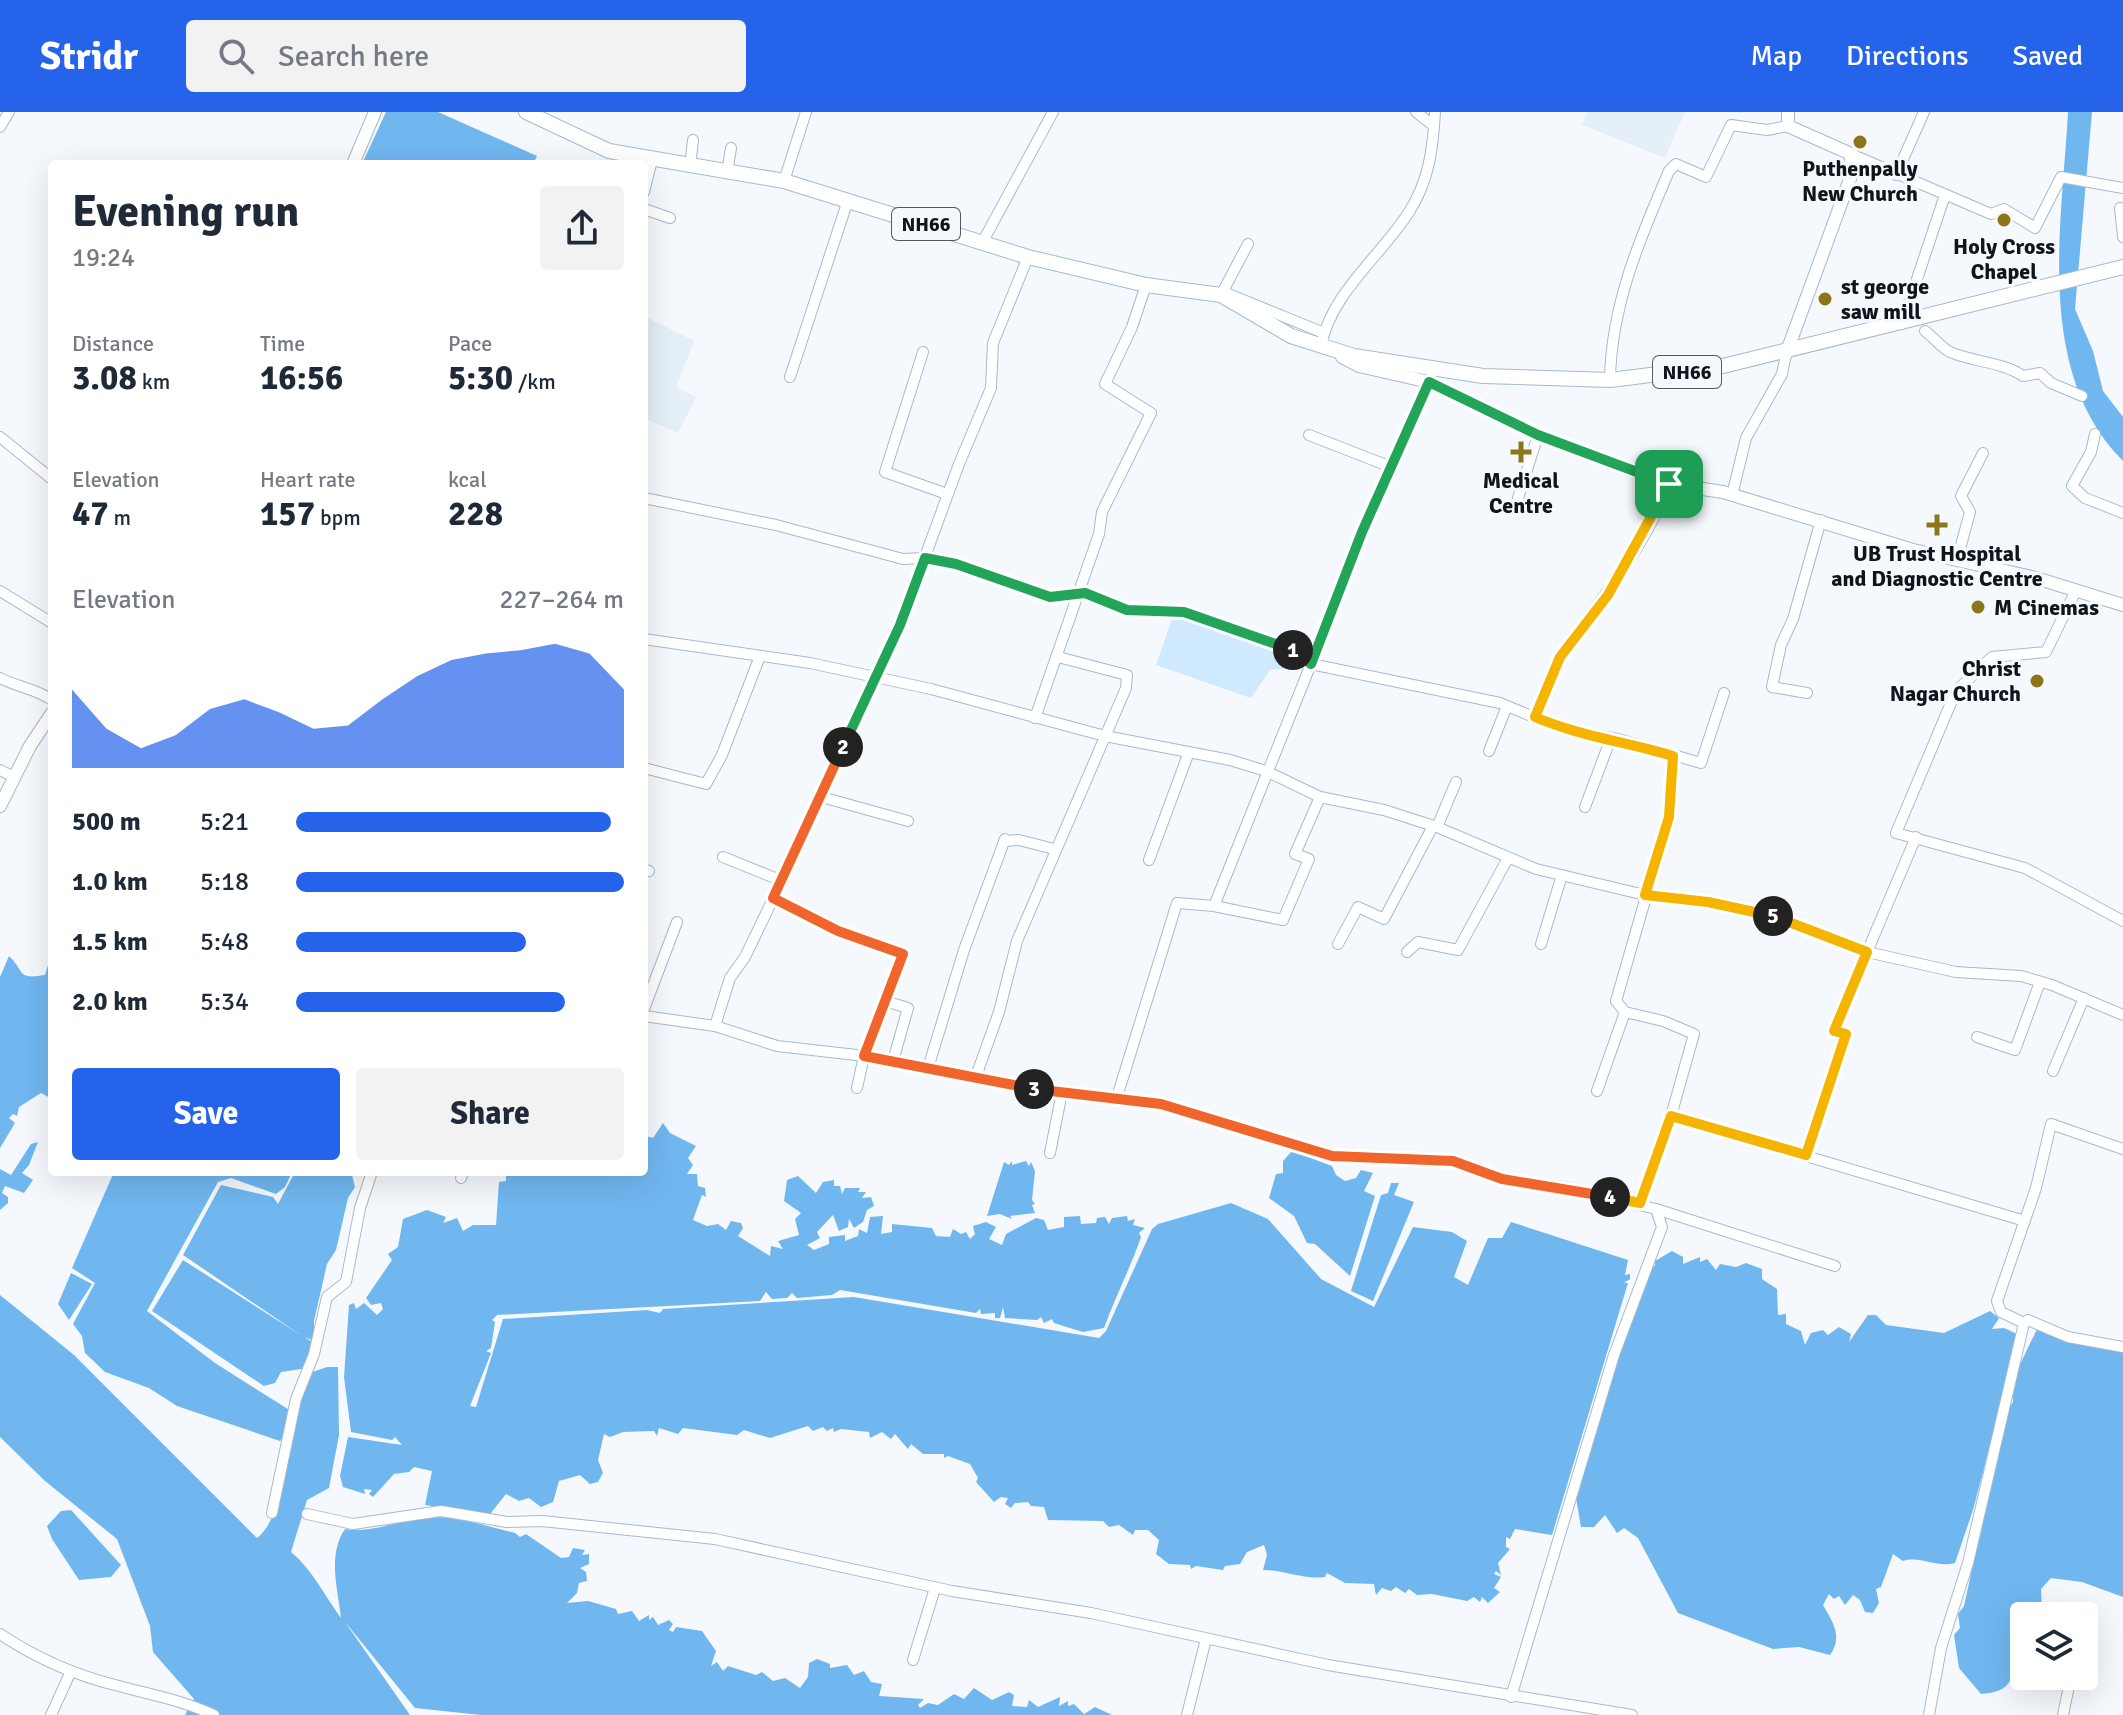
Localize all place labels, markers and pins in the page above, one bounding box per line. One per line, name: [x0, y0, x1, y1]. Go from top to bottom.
marker: Puthenpally New Church: [1851, 133, 1869, 151]
place label: Puthenpally New Church: [1802, 155, 1918, 207]
marker: Holy Cross Chapel: [1995, 211, 2013, 229]
place label: Holy Cross Chapel: [1953, 233, 2055, 285]
place label: st george saw mill: [1841, 273, 1929, 325]
marker: st george saw mill: [1816, 290, 1834, 308]
marker: Medical Centre: [1510, 441, 1532, 463]
pin: [1635, 450, 1703, 518]
place label: Medical Centre: [1483, 467, 1559, 519]
marker: UB Trust Hospital and Diagnostic Centre: [1926, 514, 1948, 536]
place label: UB Trust Hospital and Diagnostic Centre: [1831, 540, 2043, 592]
place label: M Cinemas: [1994, 594, 2099, 621]
marker: M Cinemas: [1969, 598, 1987, 616]
pin: 1: [1273, 630, 1313, 670]
place label: Christ Nagar Church: [1890, 655, 2021, 707]
marker: Christ Nagar Church: [2028, 672, 2046, 690]
pin: 2: [823, 727, 863, 767]
pin: 5: [1753, 896, 1793, 936]
pin: 3: [1014, 1069, 1054, 1109]
pin: 4: [1590, 1177, 1630, 1217]

